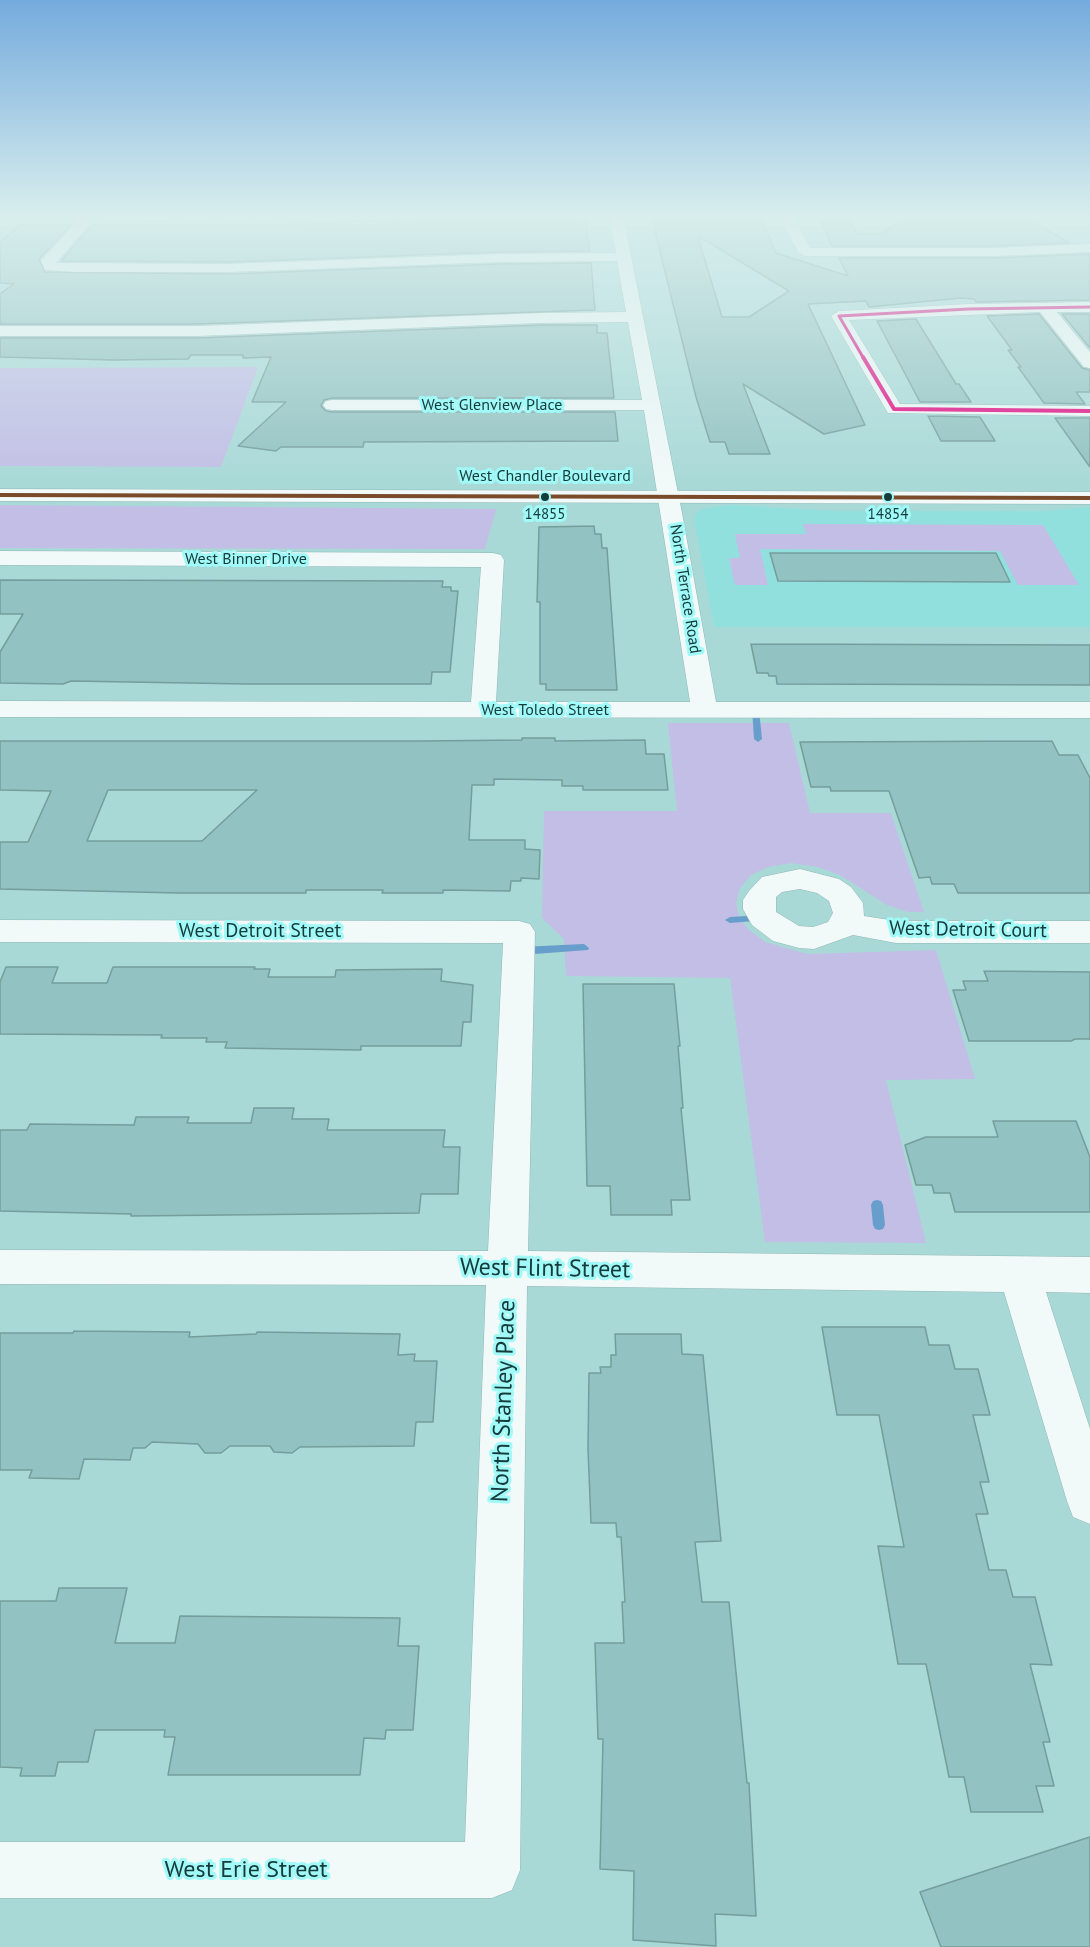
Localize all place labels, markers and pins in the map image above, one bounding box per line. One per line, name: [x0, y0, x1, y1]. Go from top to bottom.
marker: 14855: [539, 491, 551, 503]
marker: 14854: [882, 491, 894, 503]
place label: 14855: [525, 506, 565, 524]
place label: 14854: [868, 506, 908, 524]

